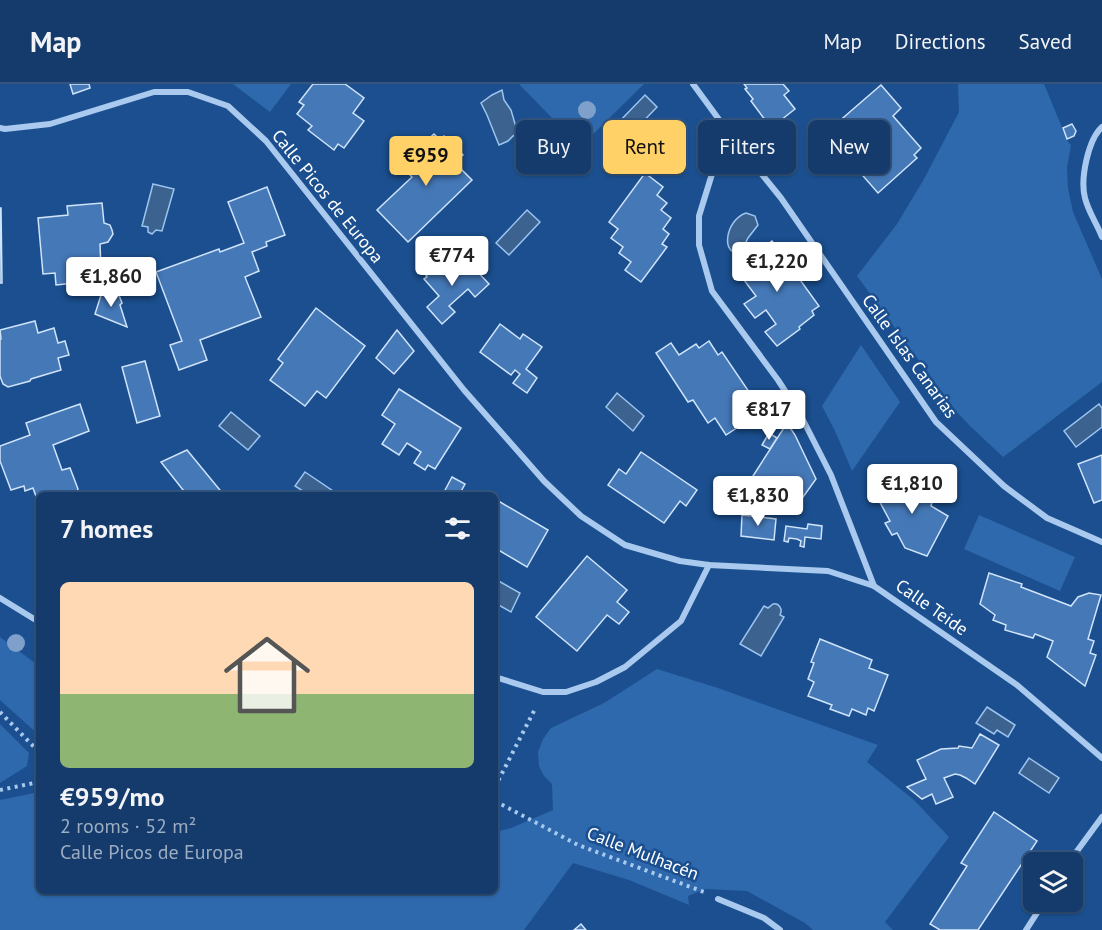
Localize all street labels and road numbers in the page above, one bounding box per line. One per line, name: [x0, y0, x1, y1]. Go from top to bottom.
street label: Calle Picos de Europa: [267, 124, 389, 268]
street label: Calle Islas Canarias: [857, 289, 963, 423]
street label: Calle Teide: [891, 574, 973, 640]
street label: Calle Mulhacén: [584, 821, 702, 885]

